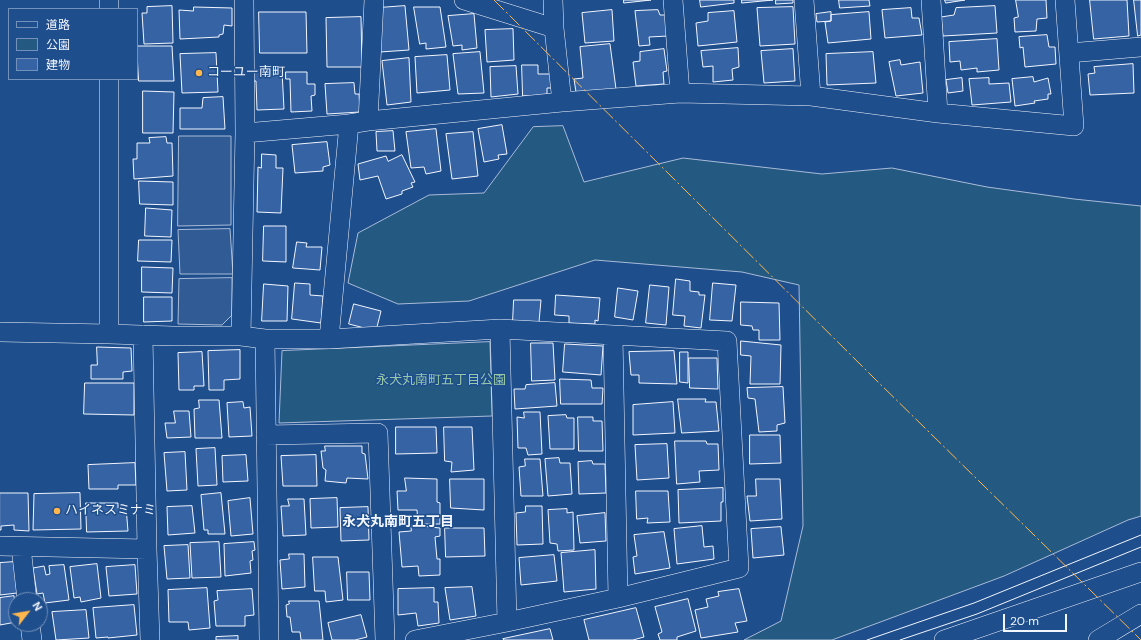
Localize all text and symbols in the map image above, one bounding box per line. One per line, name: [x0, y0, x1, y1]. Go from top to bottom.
legend: [8, 8, 138, 80]
text: 道路: [46, 17, 70, 33]
text: 公園: [46, 37, 70, 53]
text: 建物: [46, 57, 70, 73]
place label: コーユー南町: [207, 65, 285, 81]
marker: コーユー南町: [194, 68, 204, 78]
park label: 永犬丸南町五丁目公園: [376, 373, 506, 389]
place label: ハイネスミナミ: [65, 503, 156, 519]
marker: ハイネスミナミ: [52, 506, 62, 516]
district label: 永犬丸南町五丁目: [342, 514, 454, 530]
north arrow: [8, 592, 48, 632]
text: N: [29, 599, 45, 613]
scale bar: [1005, 606, 1069, 632]
text: 20 m: [1010, 613, 1039, 629]

